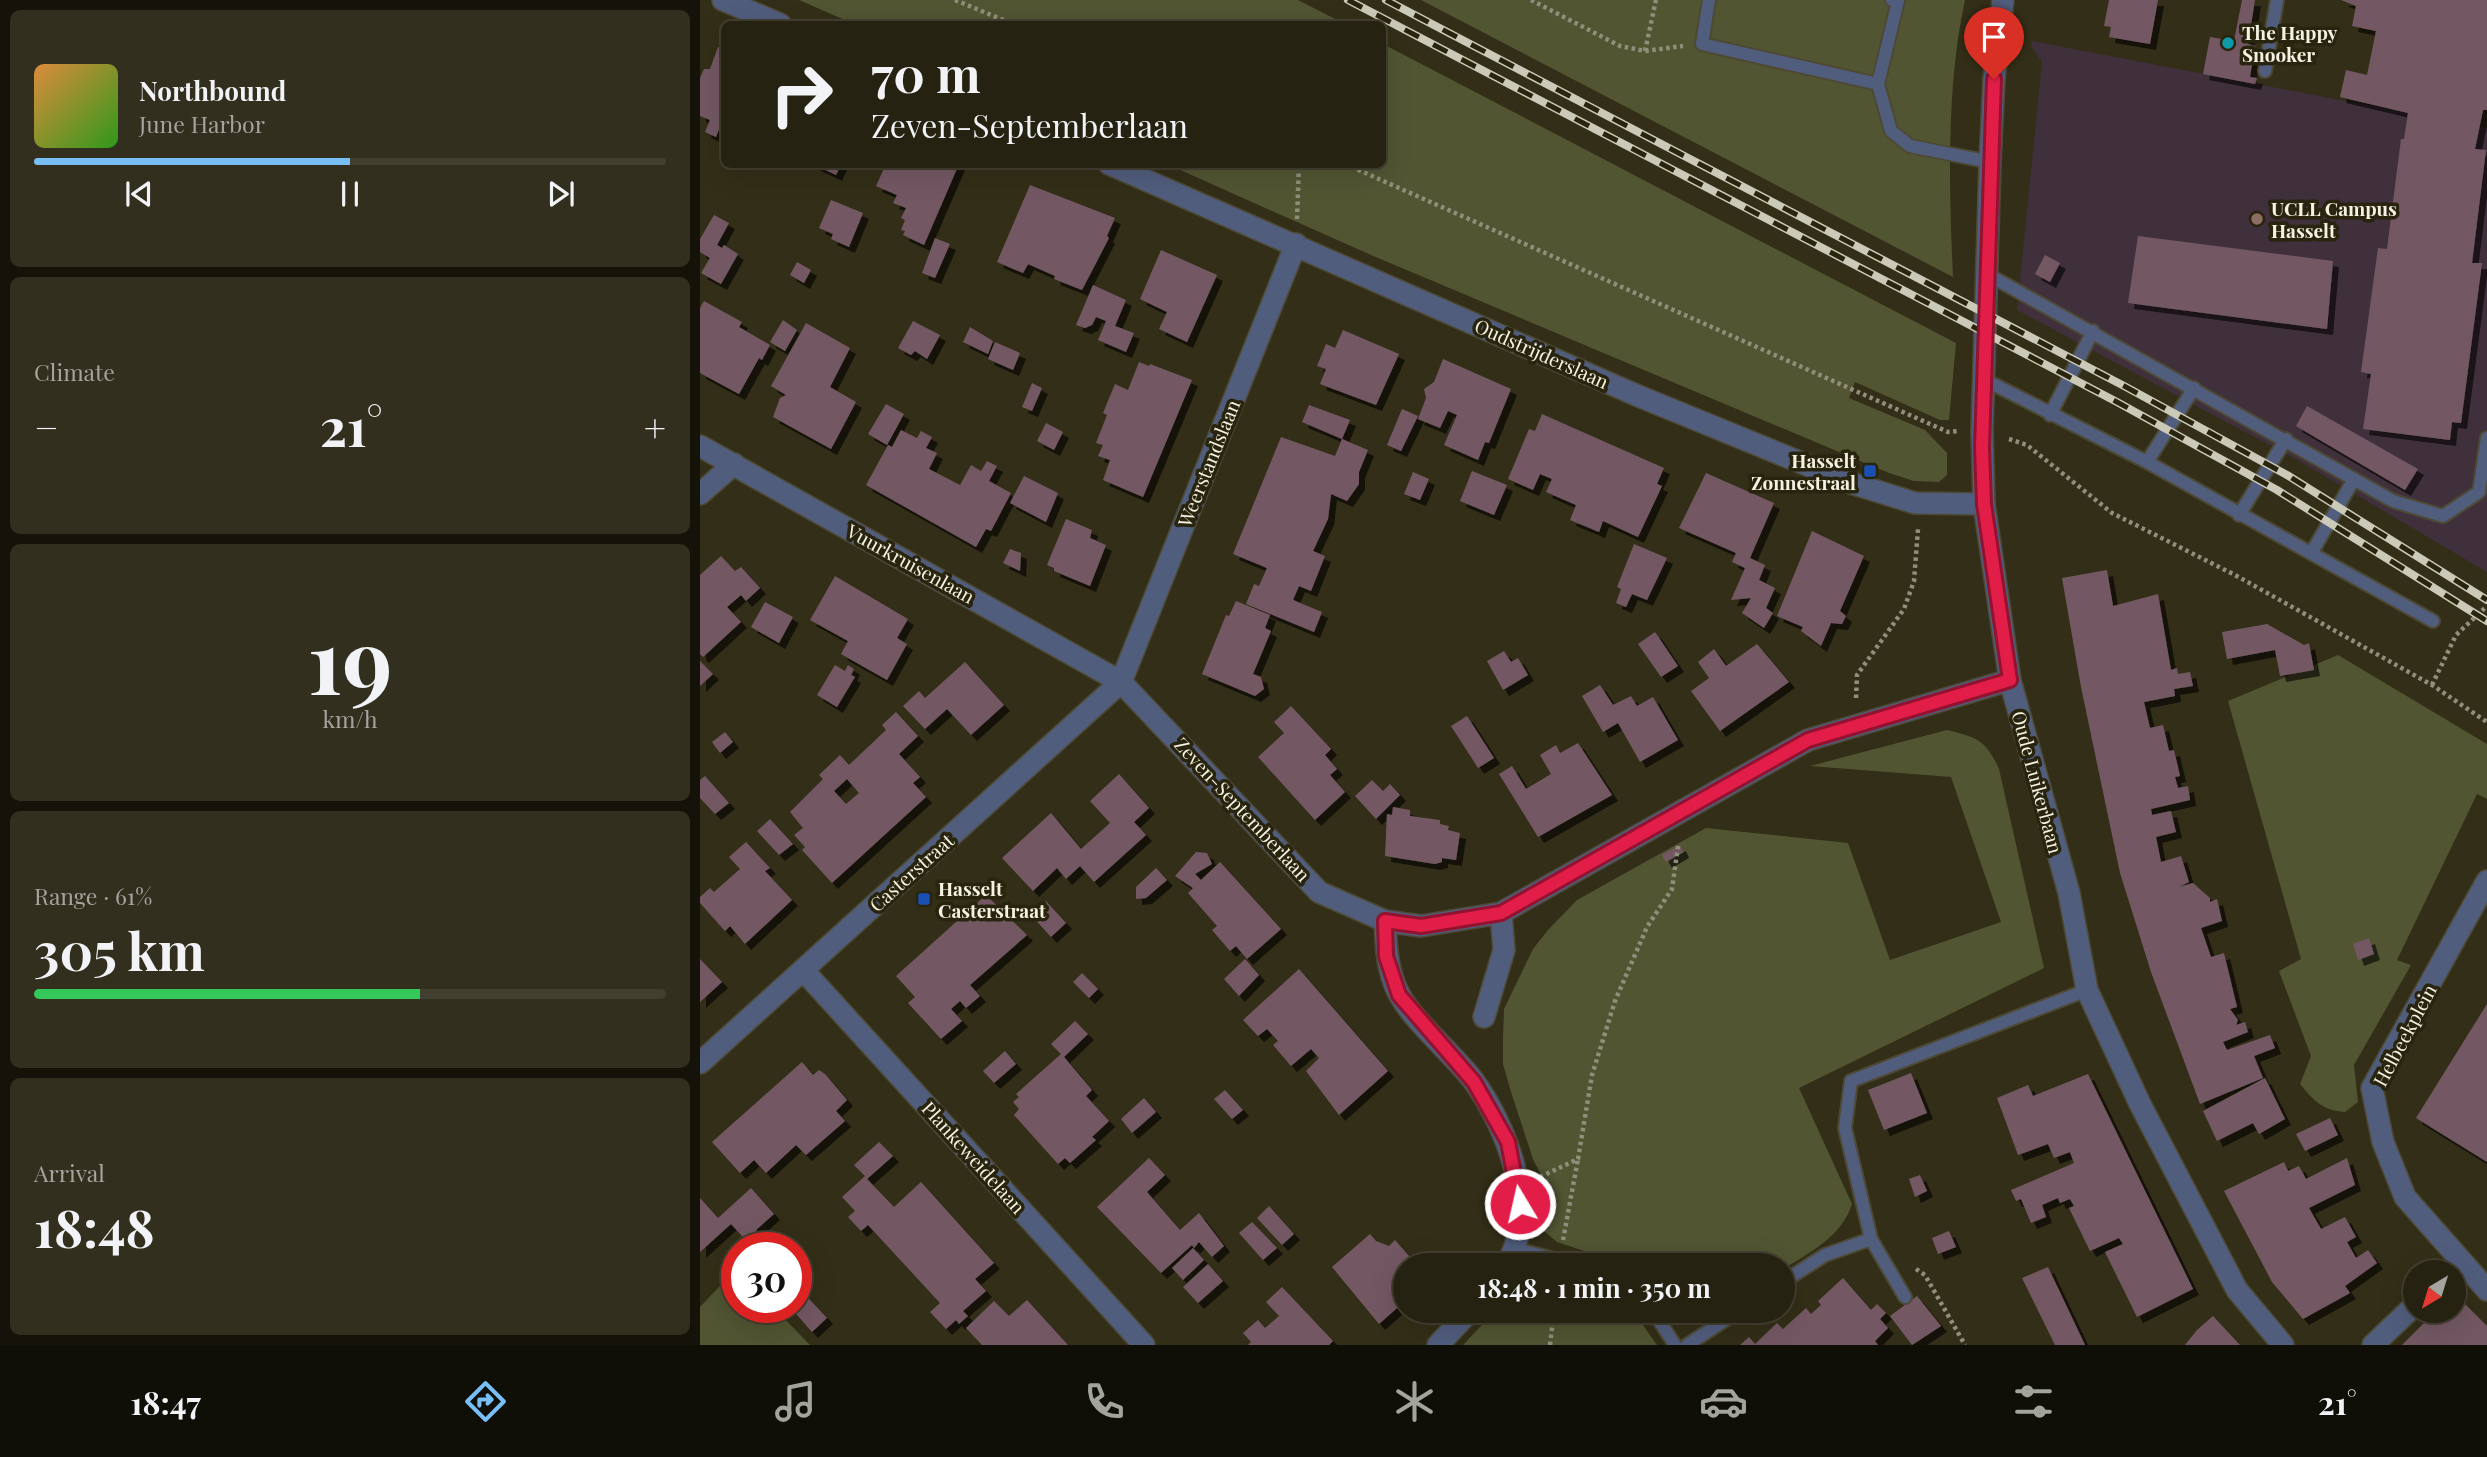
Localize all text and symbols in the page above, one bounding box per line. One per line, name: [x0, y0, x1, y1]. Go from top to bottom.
pin: [1964, 7, 2024, 79]
icon: arrive: [1975, 18, 2013, 56]
place label: The Happy Snooker: [2242, 19, 2338, 67]
marker: The Happy Snooker: [2220, 35, 2236, 51]
text: 70 m: [871, 40, 981, 105]
icon: right: [756, 49, 847, 140]
text: Northbound: [139, 73, 286, 108]
text: Zeven-Septemberlaan: [871, 103, 1188, 146]
text: June Harbor: [139, 108, 265, 139]
icon: previous: [120, 175, 158, 213]
icon: pause: [331, 175, 369, 213]
icon: next: [542, 175, 580, 213]
place label: UCLL Campus Hasselt: [2271, 195, 2397, 243]
marker: UCLL Campus Hasselt: [2249, 211, 2265, 227]
street label: Oudstrijderslaan: [1471, 312, 1614, 394]
text: Climate: [34, 356, 115, 387]
text: 21°: [320, 391, 383, 460]
street label: Weerstandslaan: [1170, 395, 1246, 531]
text: −: [34, 401, 59, 452]
text: +: [644, 401, 666, 452]
place label: Hasselt Zonnestraal: [1751, 447, 1856, 495]
marker: Hasselt Zonnestraal: [1862, 463, 1878, 479]
street label: Vuurkruisenlaan: [842, 517, 980, 609]
text: 19: [307, 597, 393, 718]
text: km/h: [322, 703, 378, 734]
street label: Oude Luikerbaan: [2006, 708, 2070, 857]
street label: Zeven-Septemberlaan: [1169, 731, 1317, 887]
street label: Casterstraat: [863, 827, 959, 917]
place label: Hasselt Casterstraat: [938, 875, 1046, 923]
text: Range · 61%: [34, 880, 152, 911]
marker: Hasselt Casterstraat: [916, 891, 932, 907]
text: 305 km: [34, 915, 205, 984]
street label: Helbeekplein: [2366, 979, 2442, 1091]
street label: Plankeweidelaan: [917, 1095, 1032, 1219]
text: Arrival: [34, 1157, 105, 1188]
position arrow: [1483, 1167, 1557, 1241]
text: 18:48: [34, 1192, 155, 1261]
speed limit sign: 30: [721, 1232, 812, 1323]
north arrow: [2403, 1260, 2466, 1323]
map controls: [2403, 1260, 2466, 1323]
text: 18:48 · 1 min · 350 m: [1477, 1270, 1711, 1305]
icon: directions: [461, 1377, 510, 1426]
icon: music: [771, 1377, 820, 1426]
icon: phone: [1080, 1377, 1129, 1426]
icon: climate: [1390, 1377, 1439, 1426]
icon: car: [1699, 1377, 1748, 1426]
icon: filters: [2009, 1377, 2058, 1426]
text: 18:47: [130, 1380, 201, 1423]
text: 21°: [2318, 1380, 2357, 1423]

